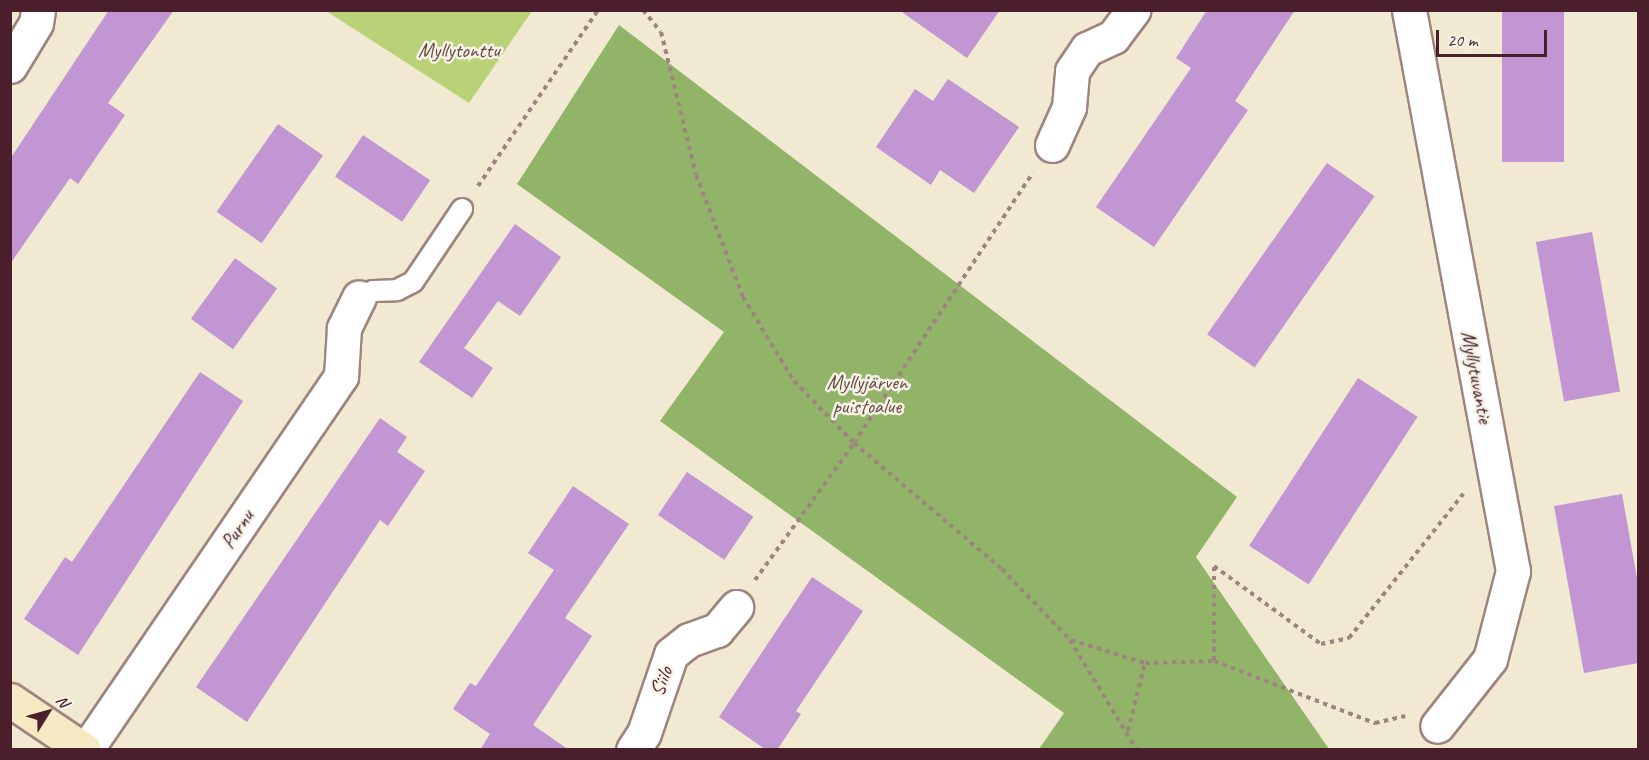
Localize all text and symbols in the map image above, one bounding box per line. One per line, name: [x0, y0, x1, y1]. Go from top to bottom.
scale bar: [1439, 18, 1550, 56]
text: 20 m: [1447, 29, 1478, 51]
park label: Myllytonttu: [418, 37, 500, 63]
street label: Myllytuvantie: [1456, 329, 1498, 425]
park label: Myllyjärven puistoalue: [827, 369, 907, 419]
street label: Purnu: [215, 505, 259, 553]
street label: Siilo: [644, 663, 678, 699]
north arrow: [18, 682, 78, 742]
text: N: [51, 691, 73, 711]

